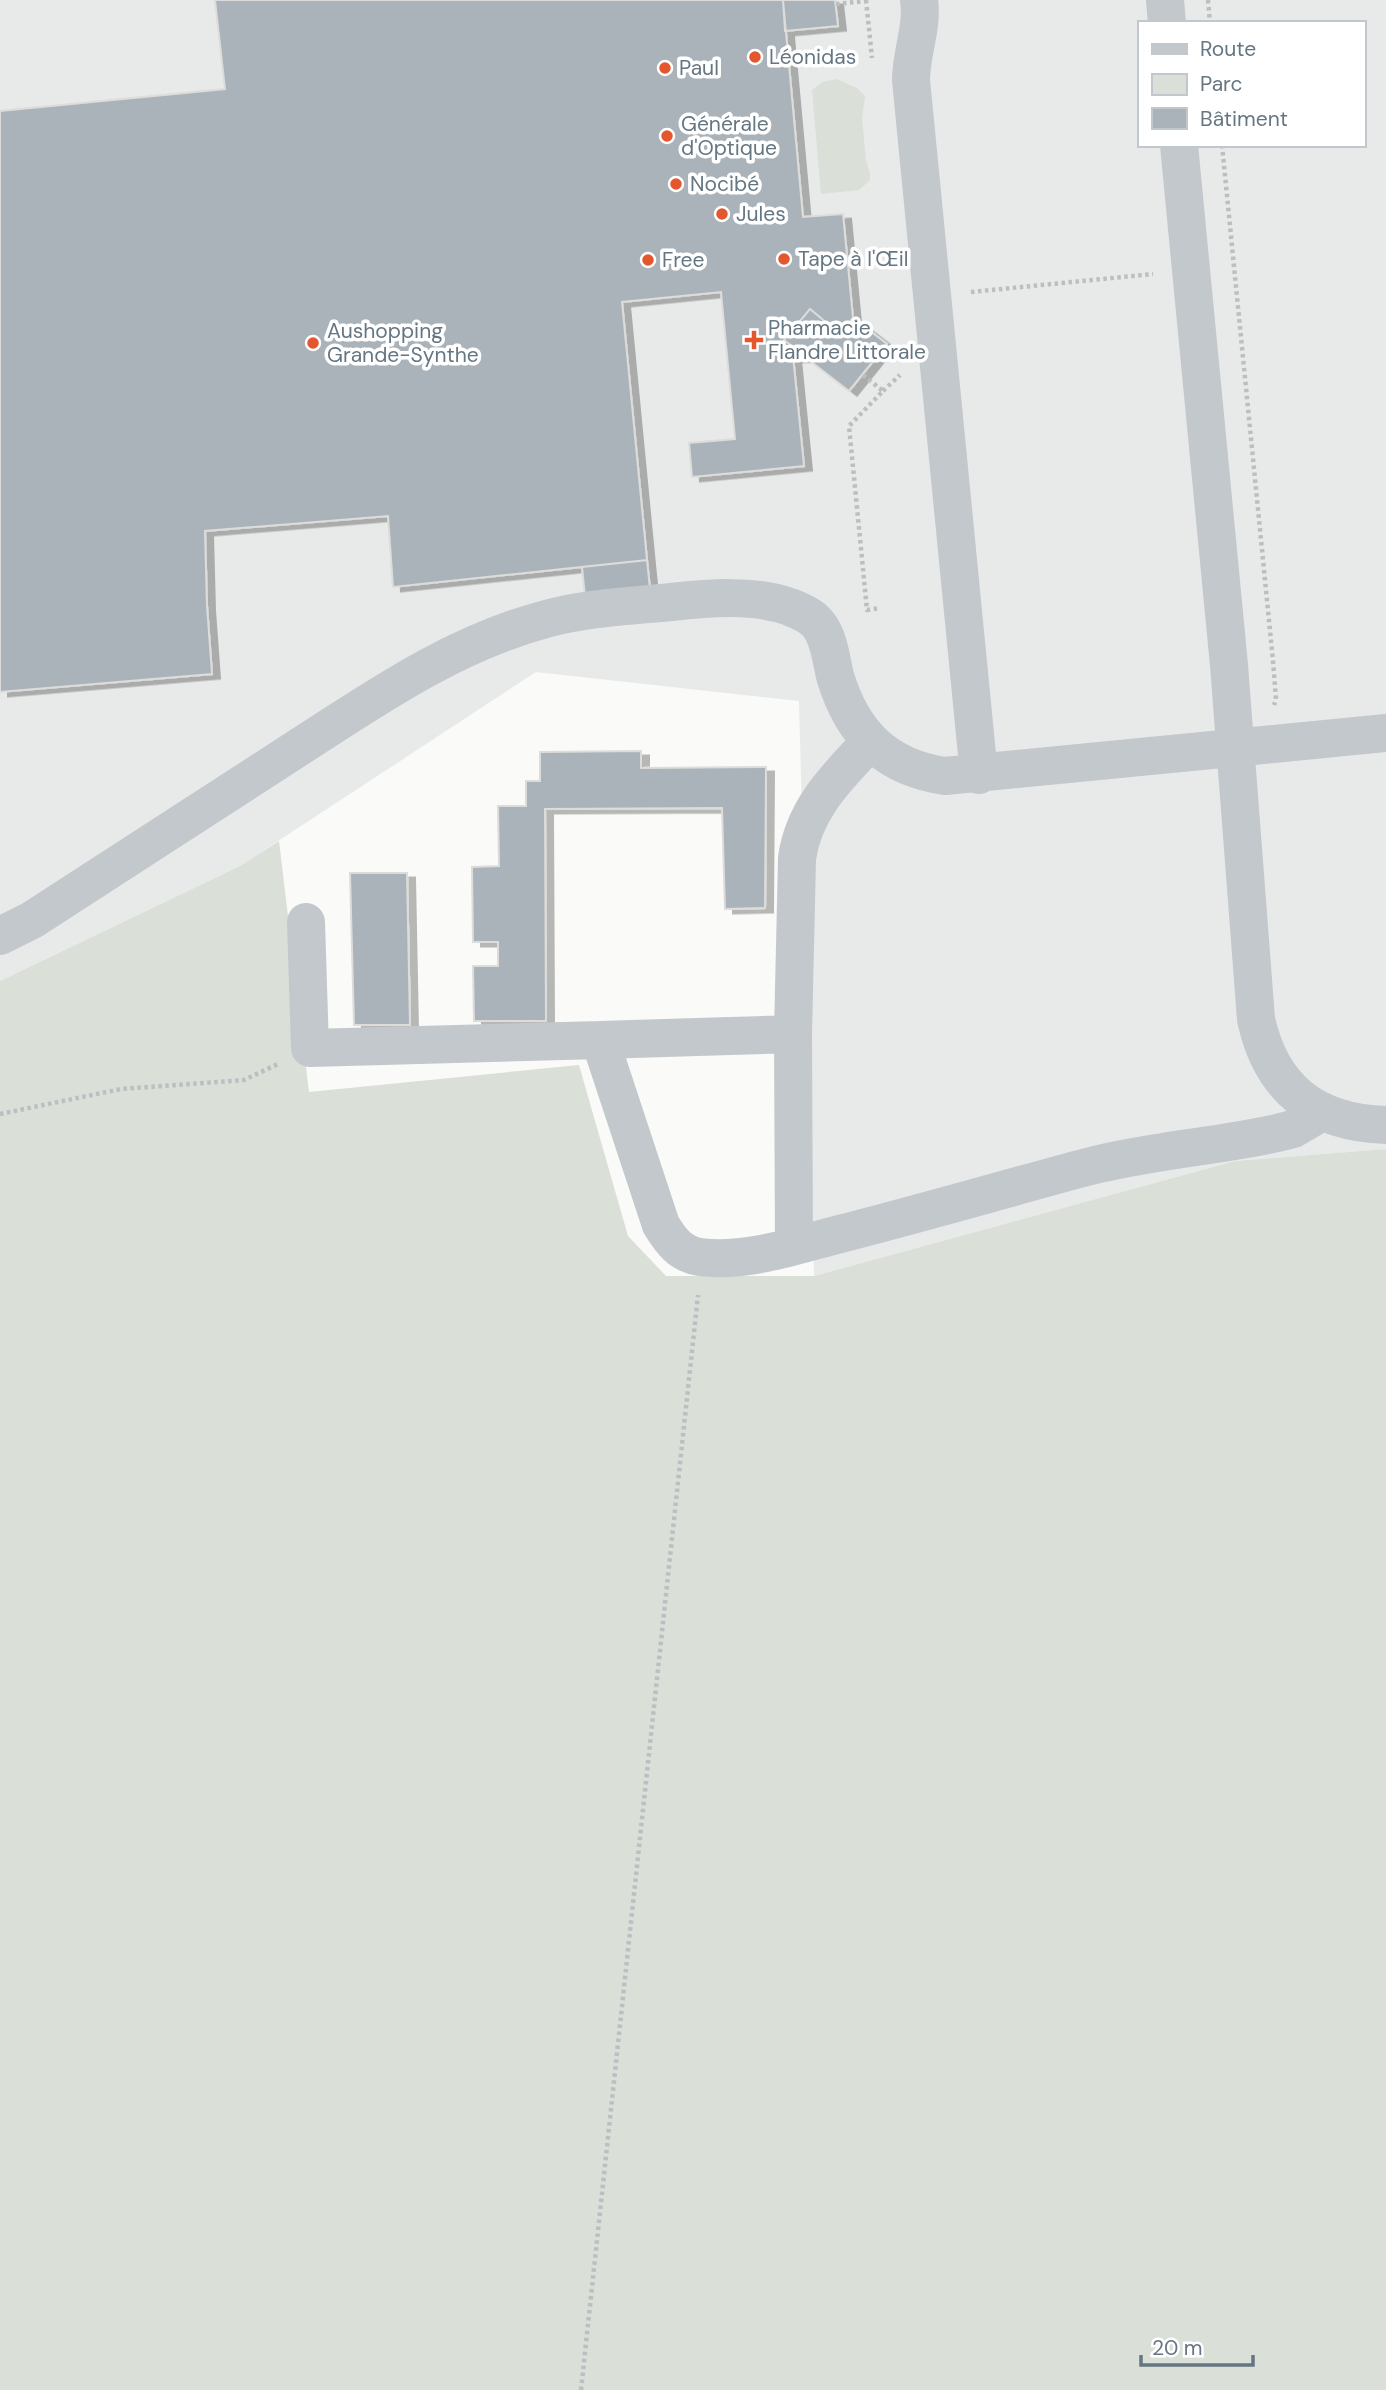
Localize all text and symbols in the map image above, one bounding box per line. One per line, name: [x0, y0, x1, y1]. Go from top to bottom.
legend: [1138, 21, 1365, 147]
text: Route: [1200, 35, 1256, 63]
place label: Léonidas: [769, 43, 856, 71]
marker: Léonidas: [747, 49, 763, 65]
place label: Paul: [679, 54, 719, 82]
marker: Paul: [657, 60, 673, 76]
text: Parc: [1200, 70, 1243, 98]
text: Bâtiment: [1200, 105, 1288, 133]
place label: Générale d'Optique: [681, 110, 777, 162]
marker: Générale d'Optique: [659, 128, 675, 144]
place label: Nocibé: [690, 170, 759, 198]
marker: Nocibé: [668, 176, 684, 192]
place label: Jules: [736, 200, 786, 228]
marker: Jules: [714, 206, 730, 222]
place label: Tape à l'Œil: [798, 245, 908, 273]
place label: Free: [662, 246, 705, 274]
marker: Tape à l'Œil: [776, 251, 792, 267]
marker: Free: [640, 252, 656, 268]
place label: Pharmacie Flandre Littorale: [768, 314, 926, 366]
place label: Aushopping Grande-Synthe: [327, 317, 479, 369]
marker: Pharmacie Flandre Littorale: [746, 332, 762, 348]
marker: Aushopping Grande-Synthe: [305, 335, 321, 351]
scale bar: [1141, 2324, 1253, 2368]
text: 20 m: [1152, 2334, 1203, 2362]

